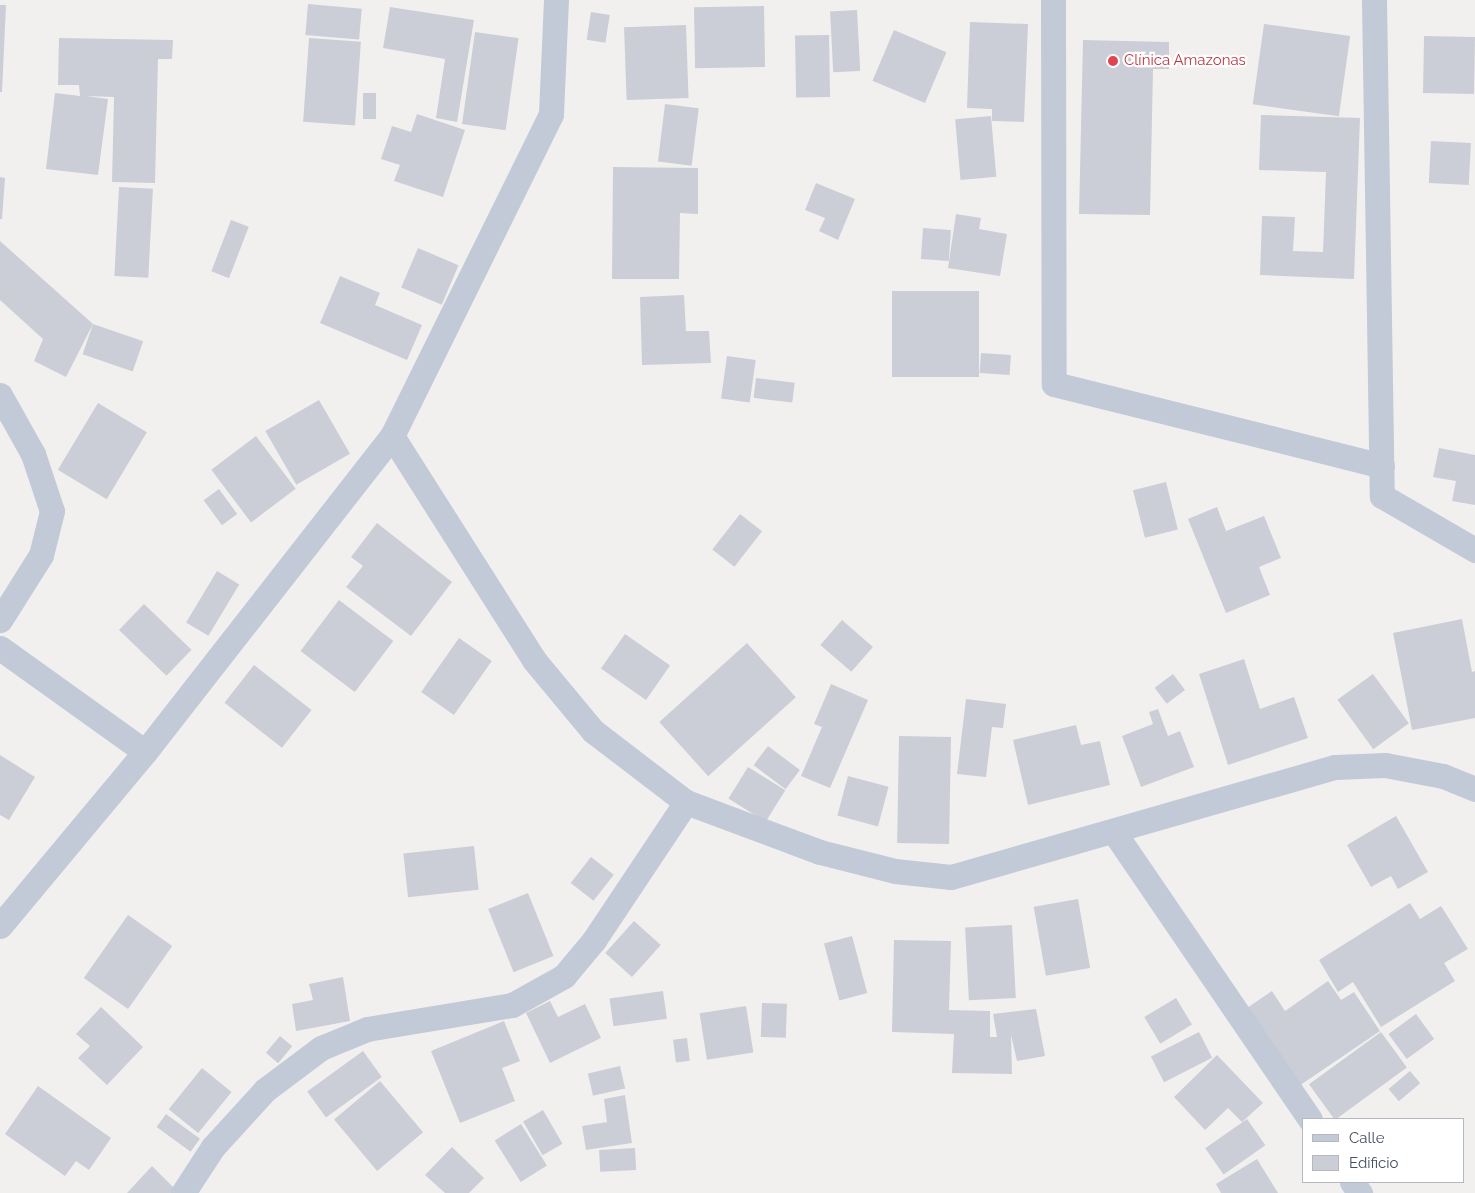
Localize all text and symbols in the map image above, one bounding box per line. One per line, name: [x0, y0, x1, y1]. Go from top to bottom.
place label: Clínica Amazonas: [1124, 52, 1246, 70]
marker: Clínica Amazonas: [1106, 54, 1120, 68]
legend: [1302, 1118, 1465, 1183]
text: Calle: [1349, 1129, 1384, 1147]
text: Edificio: [1349, 1154, 1399, 1172]

